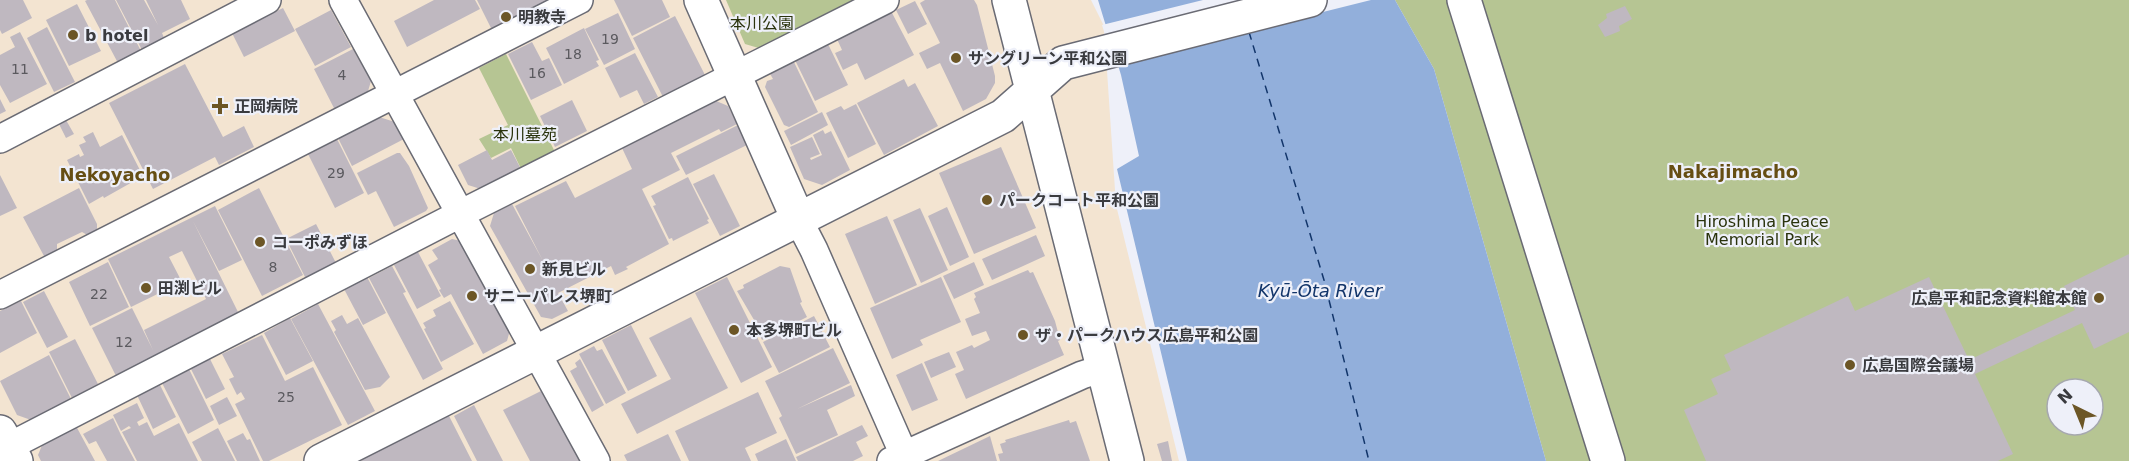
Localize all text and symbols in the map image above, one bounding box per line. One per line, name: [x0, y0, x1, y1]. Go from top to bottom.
place label: 明教寺: [518, 8, 566, 27]
marker: 明教寺: [499, 10, 513, 24]
park label: 本川公園: [730, 14, 794, 33]
place label: b hotel: [85, 26, 148, 45]
marker: b hotel: [66, 28, 80, 42]
house number: 19: [601, 31, 619, 47]
house number: 18: [564, 46, 582, 62]
place label: サングリーン平和公園: [968, 49, 1127, 68]
marker: サングリーン平和公園: [949, 51, 963, 65]
house number: 11: [11, 61, 29, 77]
house number: 16: [528, 65, 546, 81]
house number: 4: [338, 67, 347, 83]
marker: 正岡病院: [211, 97, 229, 115]
place label: 正岡病院: [234, 97, 298, 116]
park label: 本川墓苑: [493, 125, 557, 144]
district label: Nakajimacho: [1668, 161, 1798, 182]
district label: Nekoyacho: [60, 164, 170, 185]
house number: 29: [327, 165, 345, 181]
place label: パークコート平和公園: [999, 191, 1159, 210]
marker: パークコート平和公園: [980, 193, 994, 207]
park label: Hiroshima Peace Memorial Park: [1695, 212, 1829, 249]
place label: コーポみずほ: [272, 233, 368, 252]
marker: コーポみずほ: [253, 235, 267, 249]
house number: 8: [269, 259, 277, 275]
place label: 新見ビル: [542, 260, 606, 279]
marker: 新見ビル: [523, 262, 537, 276]
place label: 田渕ビル: [158, 279, 222, 298]
water label: Kyū-Ōta River: [1258, 280, 1384, 301]
marker: 田渕ビル: [139, 281, 153, 295]
house number: 22: [90, 286, 108, 302]
place label: サニーパレス堺町: [484, 287, 612, 306]
marker: サニーパレス堺町: [465, 289, 479, 303]
place label: 広島平和記念資料館本館: [1911, 289, 2087, 308]
marker: 広島平和記念資料館本館: [2092, 291, 2106, 305]
place label: 本多堺町ビル: [746, 321, 842, 340]
marker: 本多堺町ビル: [727, 323, 741, 337]
place label: ザ・パークハウス広島平和公園: [1035, 326, 1258, 345]
marker: ザ・パークハウス広島平和公園: [1016, 328, 1030, 342]
house number: 12: [115, 334, 133, 350]
place label: 広島国際会議場: [1862, 356, 1974, 375]
marker: 広島国際会議場: [1843, 358, 1857, 372]
north arrow: [2045, 377, 2105, 437]
text: N: [2054, 385, 2076, 408]
house number: 25: [277, 389, 295, 405]

